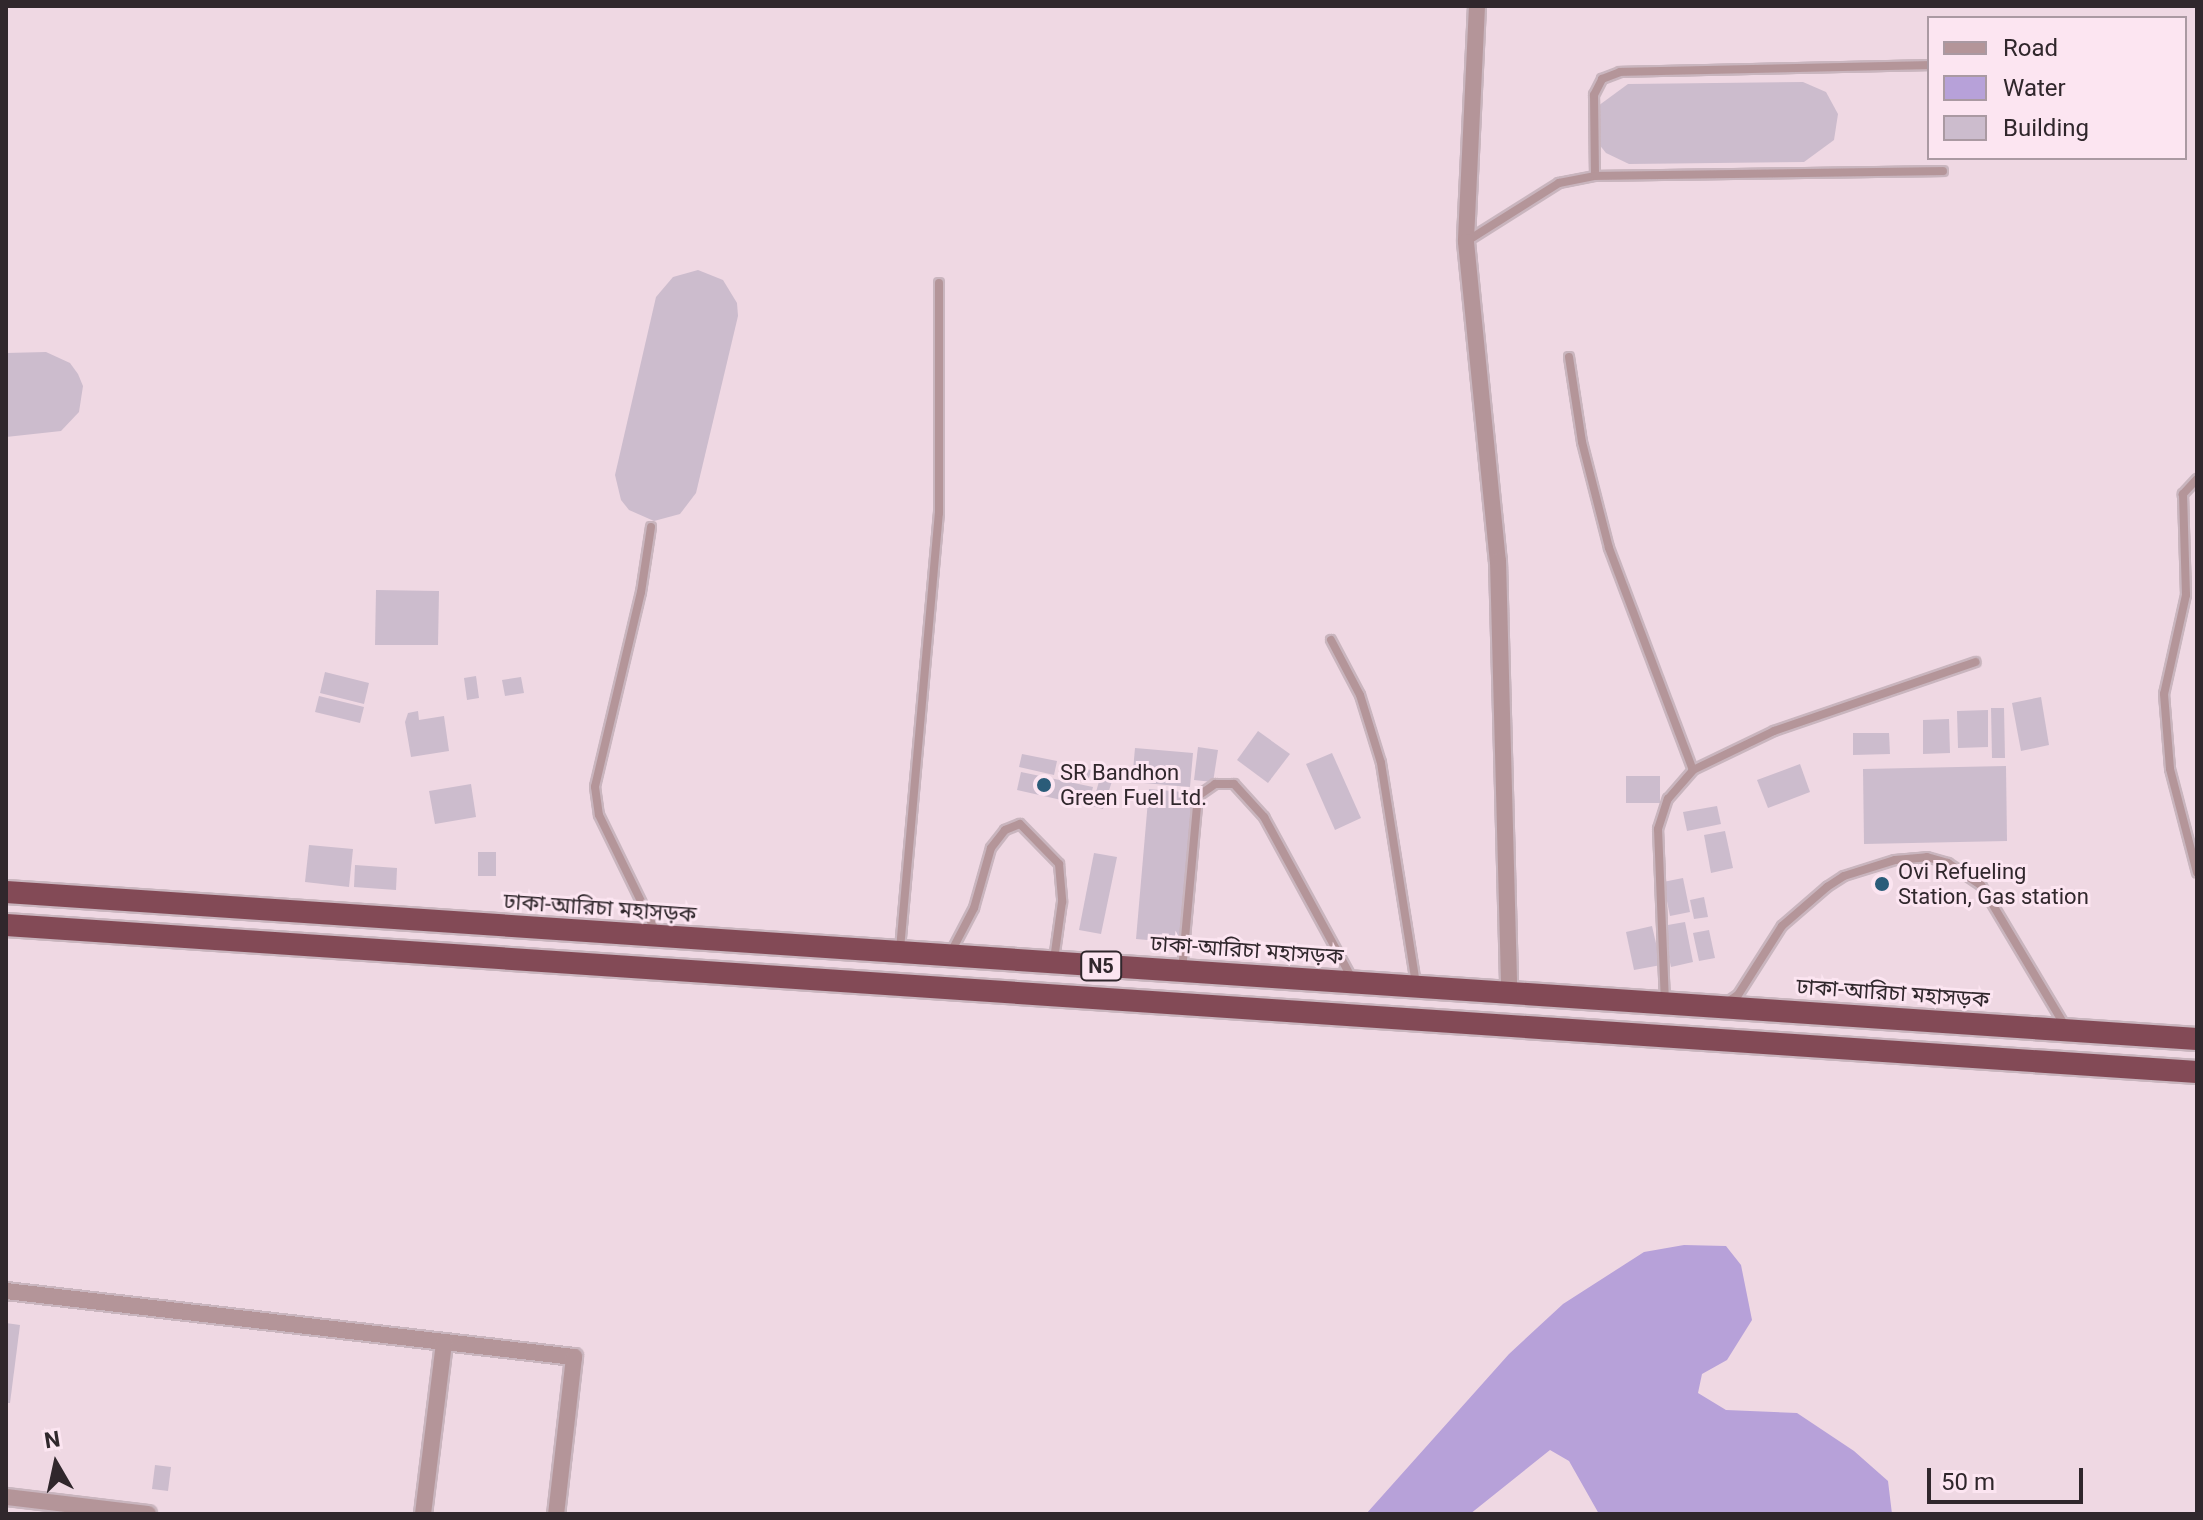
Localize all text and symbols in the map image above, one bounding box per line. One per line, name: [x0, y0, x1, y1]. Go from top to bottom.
legend: [1927, 16, 2187, 160]
text: Road: [2003, 34, 2058, 62]
text: Water: [2003, 74, 2066, 102]
text: Building: [2003, 114, 2089, 142]
place label: SR Bandhon Green Fuel Ltd.: [1060, 759, 1207, 810]
marker: SR Bandhon Green Fuel Ltd.: [1035, 776, 1053, 794]
place label: Ovi Refueling Station, Gas station: [1898, 858, 2089, 910]
marker: Ovi Refueling Station, Gas station: [1873, 875, 1891, 893]
street label: ঢাকা-আরিচা মহাসড়ক: [503, 888, 697, 928]
street label: ঢাকা-আরিচা মহাসড়ক: [1150, 930, 1344, 970]
road number: N5: [1079, 950, 1123, 982]
street label: ঢাকা-আরিচা মহাসড়ক: [1796, 973, 1990, 1013]
north arrow: [16, 1424, 96, 1504]
text: N: [43, 1426, 62, 1453]
scale bar: [1931, 1452, 2087, 1502]
text: 50 m: [1941, 1468, 1995, 1496]

